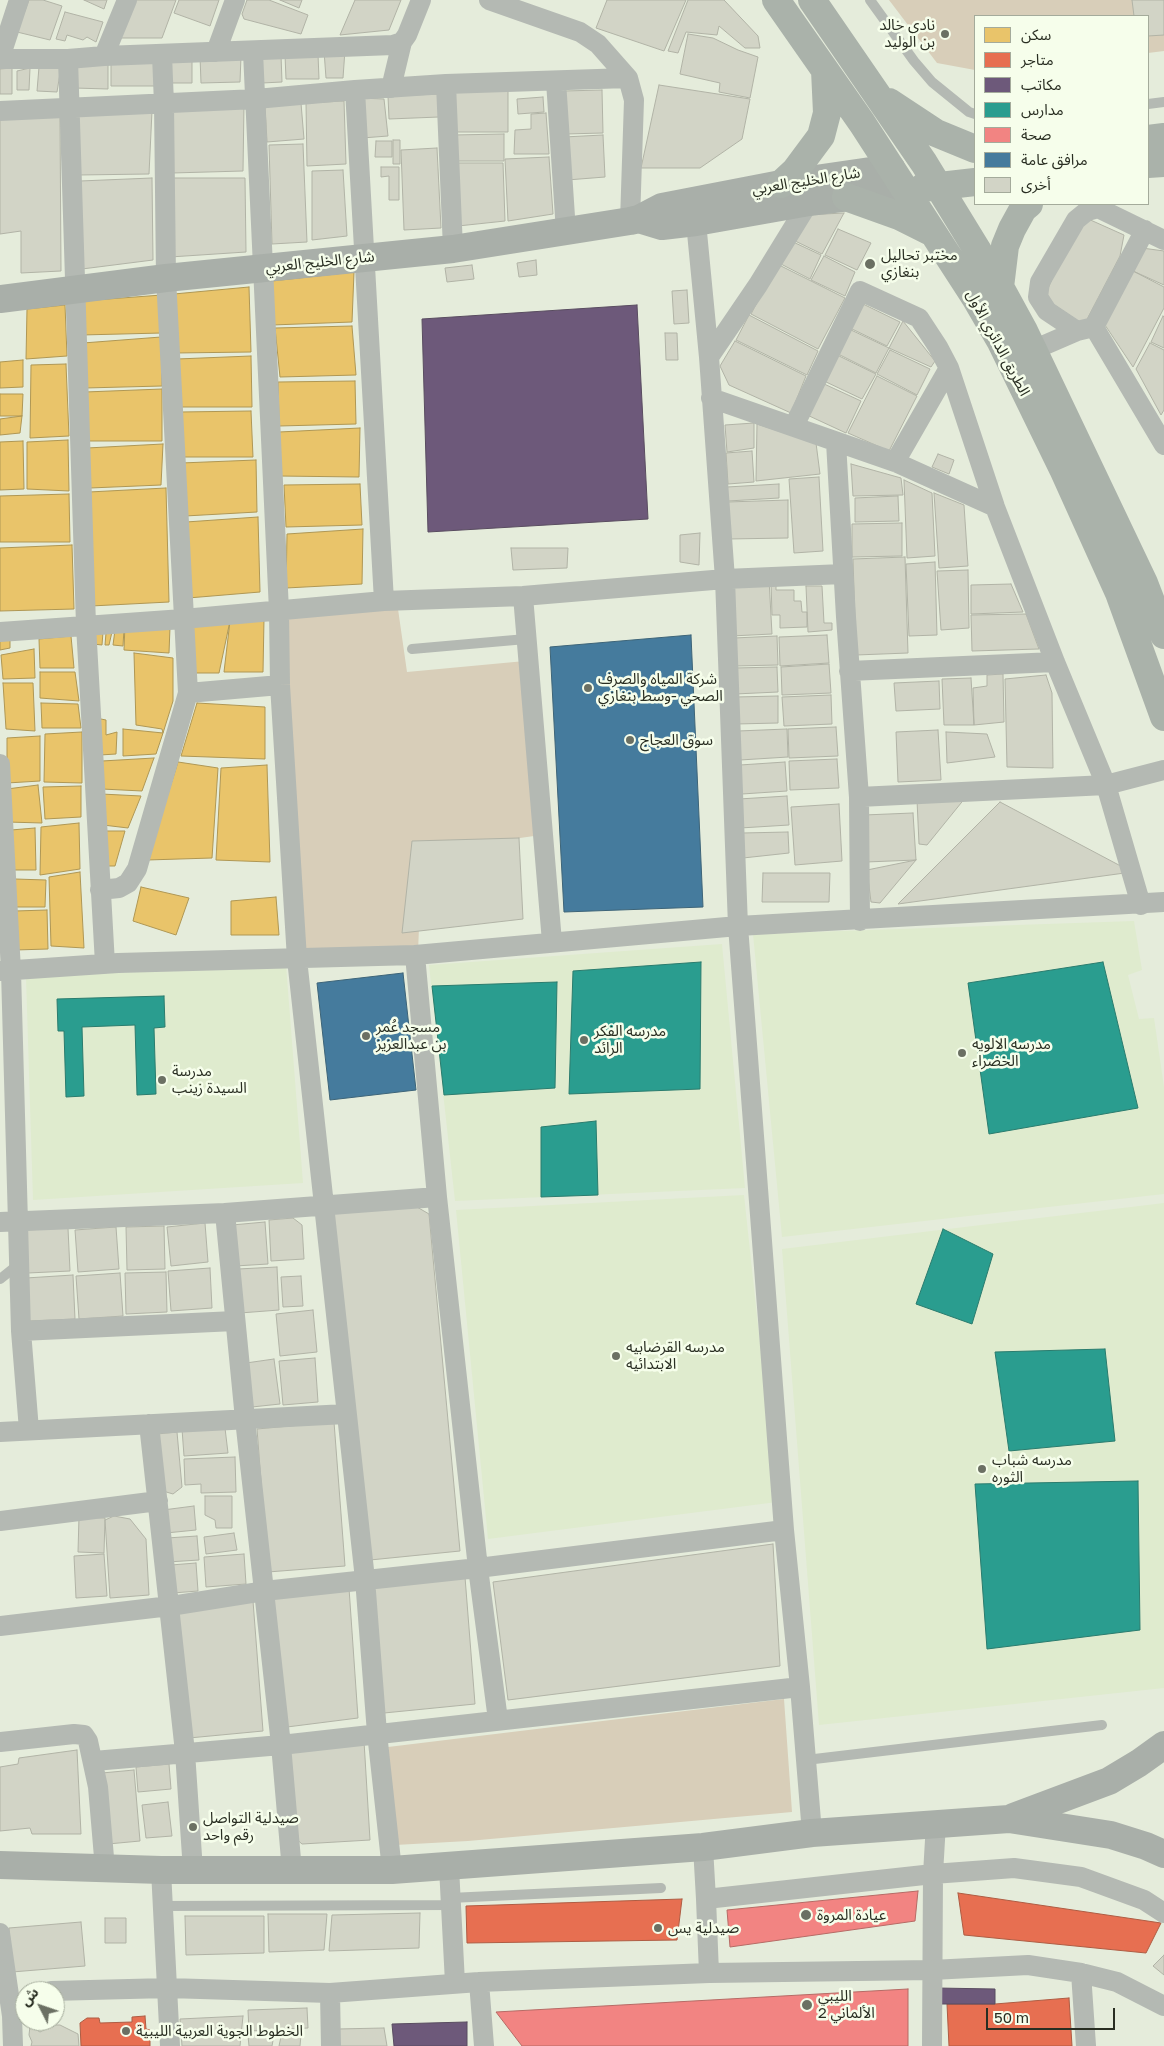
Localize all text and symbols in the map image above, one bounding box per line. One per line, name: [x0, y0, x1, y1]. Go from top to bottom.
legend: [974, 15, 1149, 205]
place label: نادي خالد بن الوليد: [879, 16, 935, 51]
text: سكن: [1021, 25, 1051, 43]
marker: نادي خالد بن الوليد: [939, 28, 951, 40]
text: متاجر: [1021, 50, 1054, 68]
text: مكاتب: [1021, 75, 1062, 93]
text: مدارس: [1021, 100, 1064, 118]
text: صحة: [1021, 125, 1051, 143]
text: مرافق عامة: [1021, 150, 1088, 168]
street label: شارع الخليج العربي: [751, 164, 861, 198]
text: أخرى: [1021, 175, 1051, 193]
place label: مختبر تحاليل بنغازي: [881, 246, 958, 281]
street label: شارع الخليج العربي: [265, 247, 375, 277]
marker: مختبر تحاليل بنغازي: [863, 257, 877, 271]
street label: الطريق الدائري الأول: [962, 287, 1034, 399]
place label: شركة المياه والصرف الصحي -وسط بنغازي: [598, 670, 723, 705]
marker: شركة المياه والصرف الصحي -وسط بنغازي: [582, 682, 594, 694]
place label: سوق العجاج: [640, 731, 713, 749]
marker: سوق العجاج: [624, 734, 636, 746]
place label: مسجد عُمر بن عبدالعزيز: [376, 1018, 447, 1053]
place label: مدرسه الفكر الرائد: [594, 1022, 666, 1057]
marker: مسجد عُمر بن عبدالعزيز: [360, 1030, 372, 1042]
marker: مدرسه الفكر الرائد: [578, 1034, 590, 1046]
place label: مدرسه الالويه الخضراء: [972, 1035, 1051, 1070]
marker: مدرسه الالويه الخضراء: [956, 1047, 968, 1059]
place label: مدرسة السيدة زينب: [172, 1062, 247, 1097]
marker: مدرسة السيدة زينب: [156, 1074, 168, 1086]
place label: مدرسه القرضابيه الابتدائيه: [626, 1338, 725, 1373]
marker: مدرسه القرضابيه الابتدائيه: [610, 1350, 622, 1362]
place label: مدرسه شباب الثوره: [992, 1451, 1072, 1486]
marker: مدرسه شباب الثوره: [976, 1463, 988, 1475]
place label: صيدلية التواصل رقم واحد: [203, 1809, 299, 1844]
marker: صيدلية التواصل رقم واحد: [187, 1821, 199, 1833]
place label: عيادة المروة: [817, 1906, 886, 1924]
marker: عيادة المروة: [799, 1908, 813, 1922]
place label: صيدلية يس: [668, 1919, 739, 1937]
marker: صيدلية يس: [652, 1922, 664, 1934]
north arrow: [15, 1981, 65, 2031]
text: ش: [16, 1984, 42, 2009]
place label: الليبي الألماني 2: [818, 1987, 875, 2022]
marker: الليبي الألماني 2: [800, 1998, 814, 2012]
scale bar: [989, 1998, 1118, 2030]
text: 50 m: [994, 2008, 1029, 2026]
place label: الخطوط الجوية العربية الليبية: [136, 2022, 303, 2040]
marker: الخطوط الجوية العربية الليبية: [120, 2025, 132, 2037]

